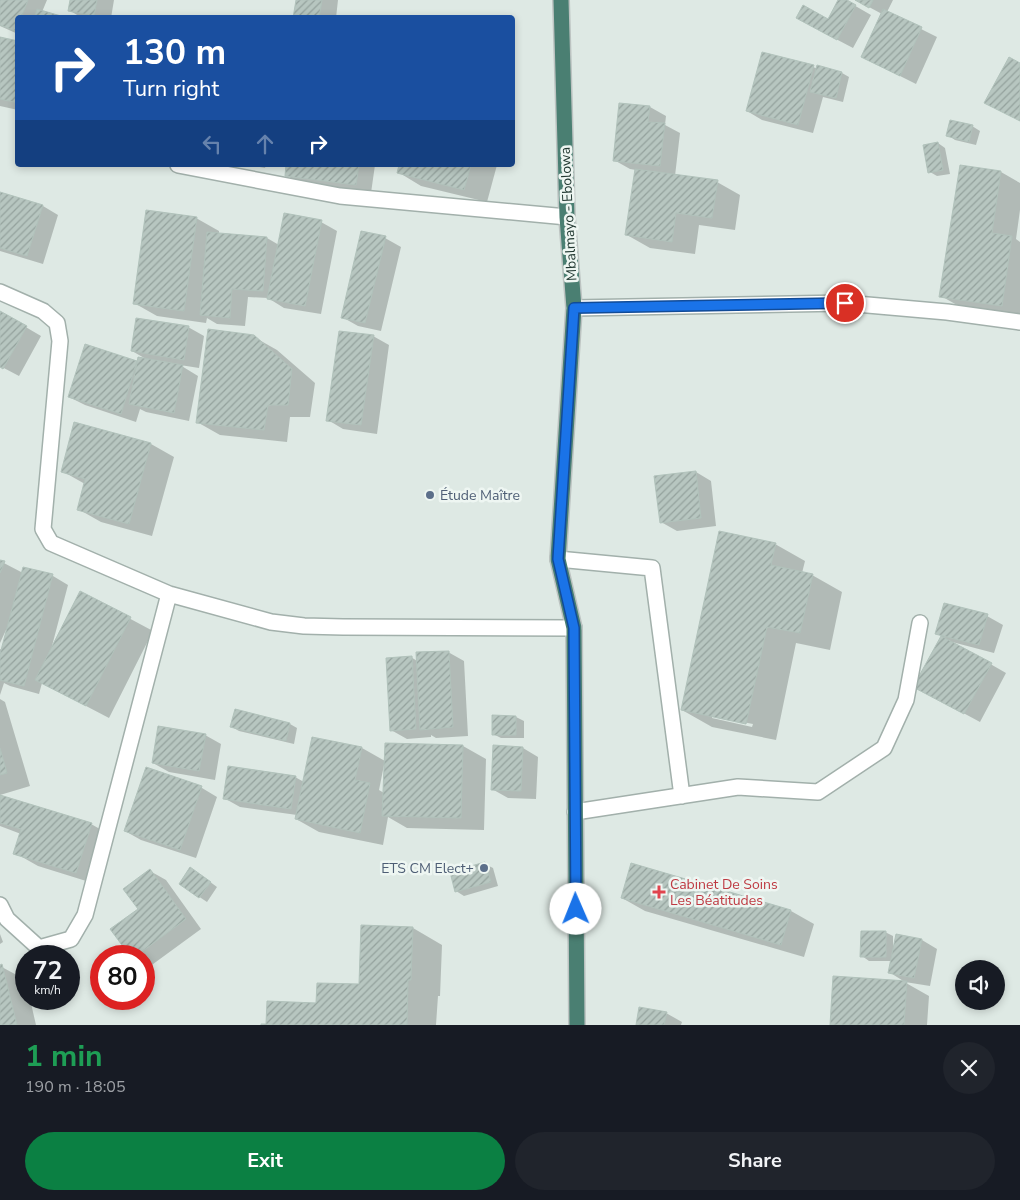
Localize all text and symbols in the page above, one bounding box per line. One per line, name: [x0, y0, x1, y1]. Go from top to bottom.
text: 130 m: [123, 29, 226, 76]
icon: right: [40, 35, 105, 100]
text: Turn right: [123, 74, 219, 104]
icon: left: [198, 130, 226, 158]
icon: ahead: [251, 130, 279, 158]
icon: right: [304, 130, 332, 158]
street label: Mbalmayo - Ebolowa: [556, 147, 581, 281]
pin: [824, 282, 866, 324]
icon: arrive: [831, 289, 859, 317]
place label: Étude Maître: [440, 486, 520, 505]
marker: Étude Maître: [424, 489, 436, 501]
place label: ETS CM Elect+: [381, 859, 474, 878]
marker: ETS CM Elect+: [478, 862, 490, 874]
place label: Cabinet De Soins Les Béatitudes: [670, 875, 778, 910]
position arrow: [549, 882, 601, 934]
marker: Cabinet De Soins Les Béatitudes: [652, 885, 666, 899]
speed limit sign: 80: [90, 945, 155, 1010]
text: 72: [32, 954, 63, 988]
map controls: [955, 960, 1005, 1010]
button: sound: [955, 960, 1005, 1010]
text: km/h: [34, 982, 61, 998]
text: 1 min: [25, 1036, 103, 1077]
button: close: [943, 1042, 995, 1094]
text: 190 m · 18:05: [25, 1076, 126, 1098]
button: Exit: [25, 1132, 505, 1190]
button: Share: [515, 1132, 995, 1190]

